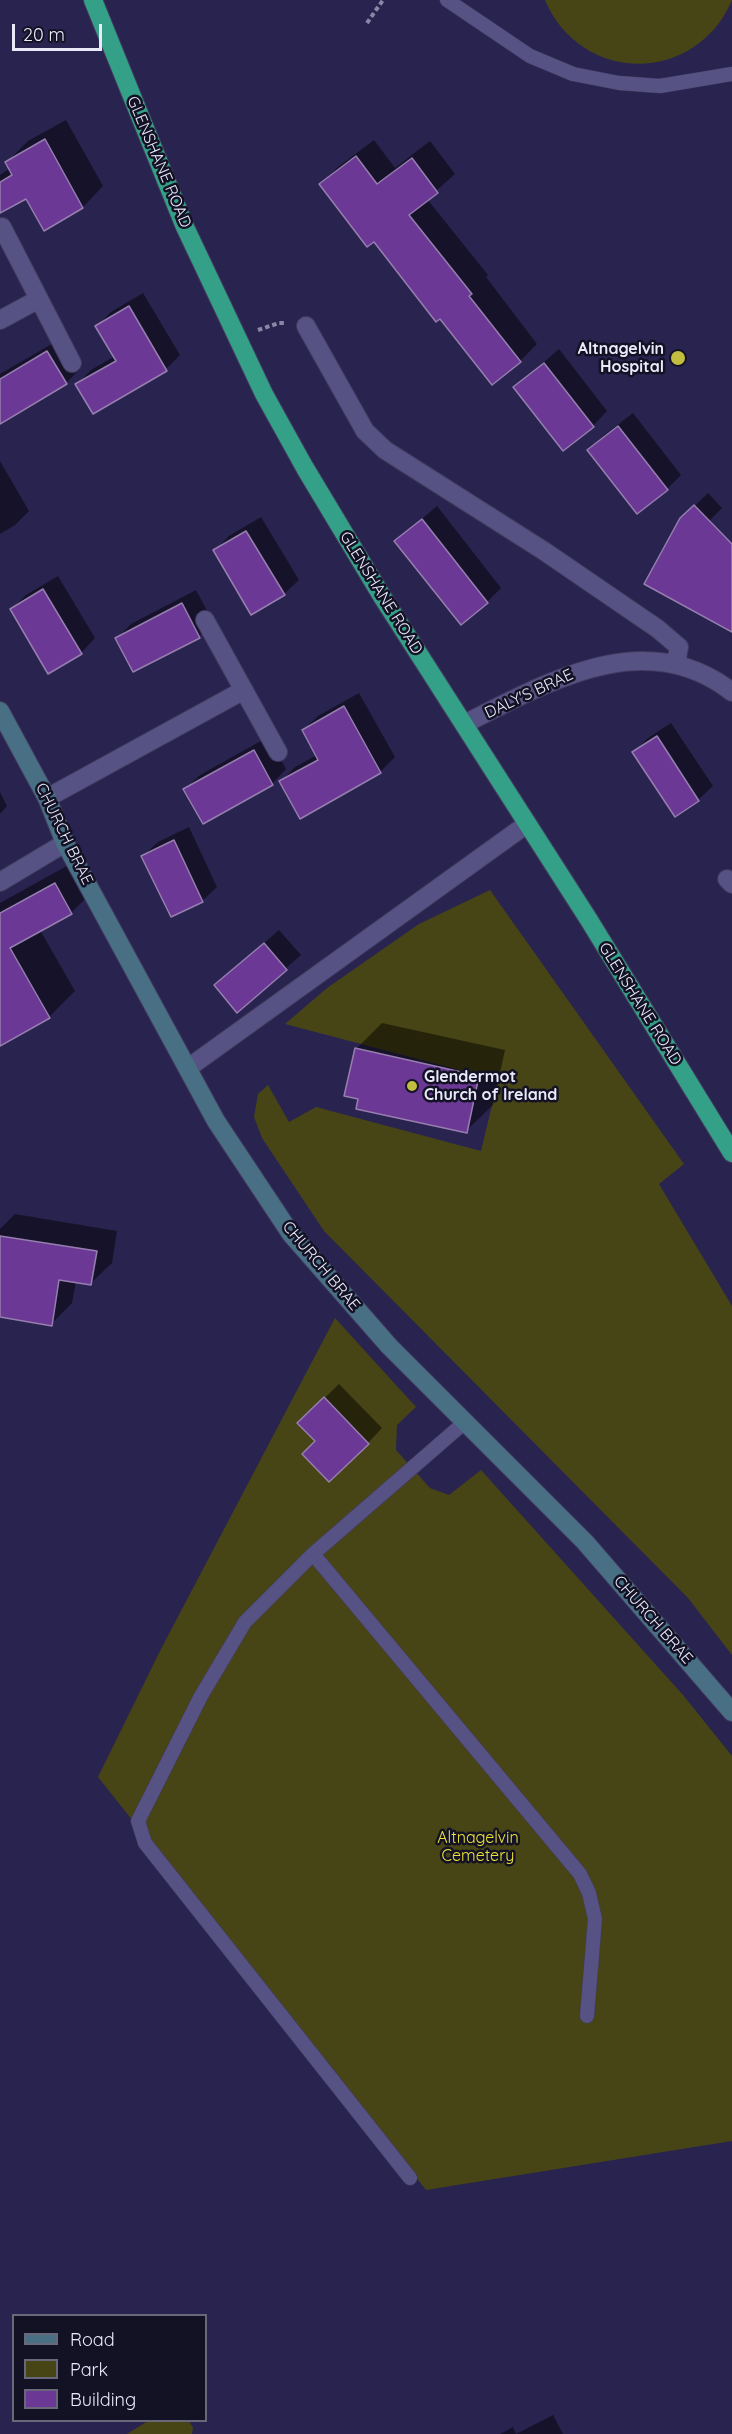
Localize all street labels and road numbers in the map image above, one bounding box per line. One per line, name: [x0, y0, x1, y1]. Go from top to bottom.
street label: GLENSHANE ROAD: [123, 93, 195, 231]
street label: GLENSHANE ROAD: [336, 528, 426, 658]
street label: DALY'S BRAE: [482, 665, 576, 723]
street label: CHURCH BRAE: [31, 780, 97, 888]
street label: GLENSHANE ROAD: [595, 939, 685, 1069]
street label: CHURCH BRAE: [278, 1217, 364, 1315]
street label: CHURCH BRAE: [609, 1572, 697, 1668]

